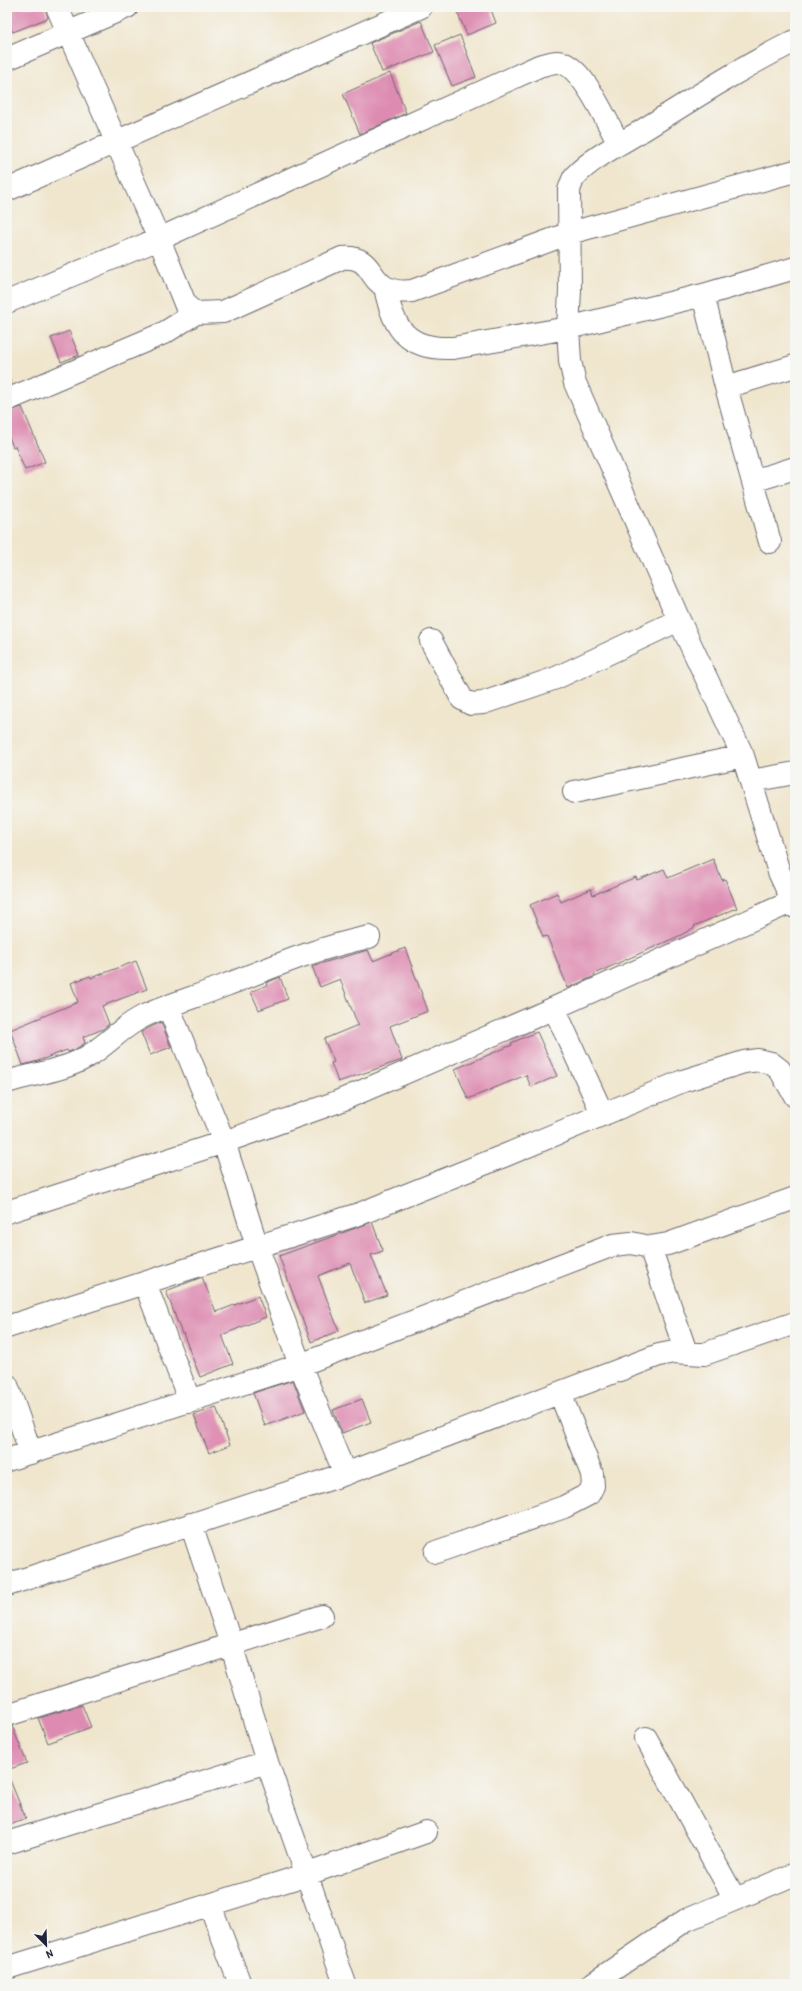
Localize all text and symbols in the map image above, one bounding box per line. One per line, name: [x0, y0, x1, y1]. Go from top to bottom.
north arrow: [26, 1925, 66, 1965]
text: N: [44, 1947, 55, 1962]

